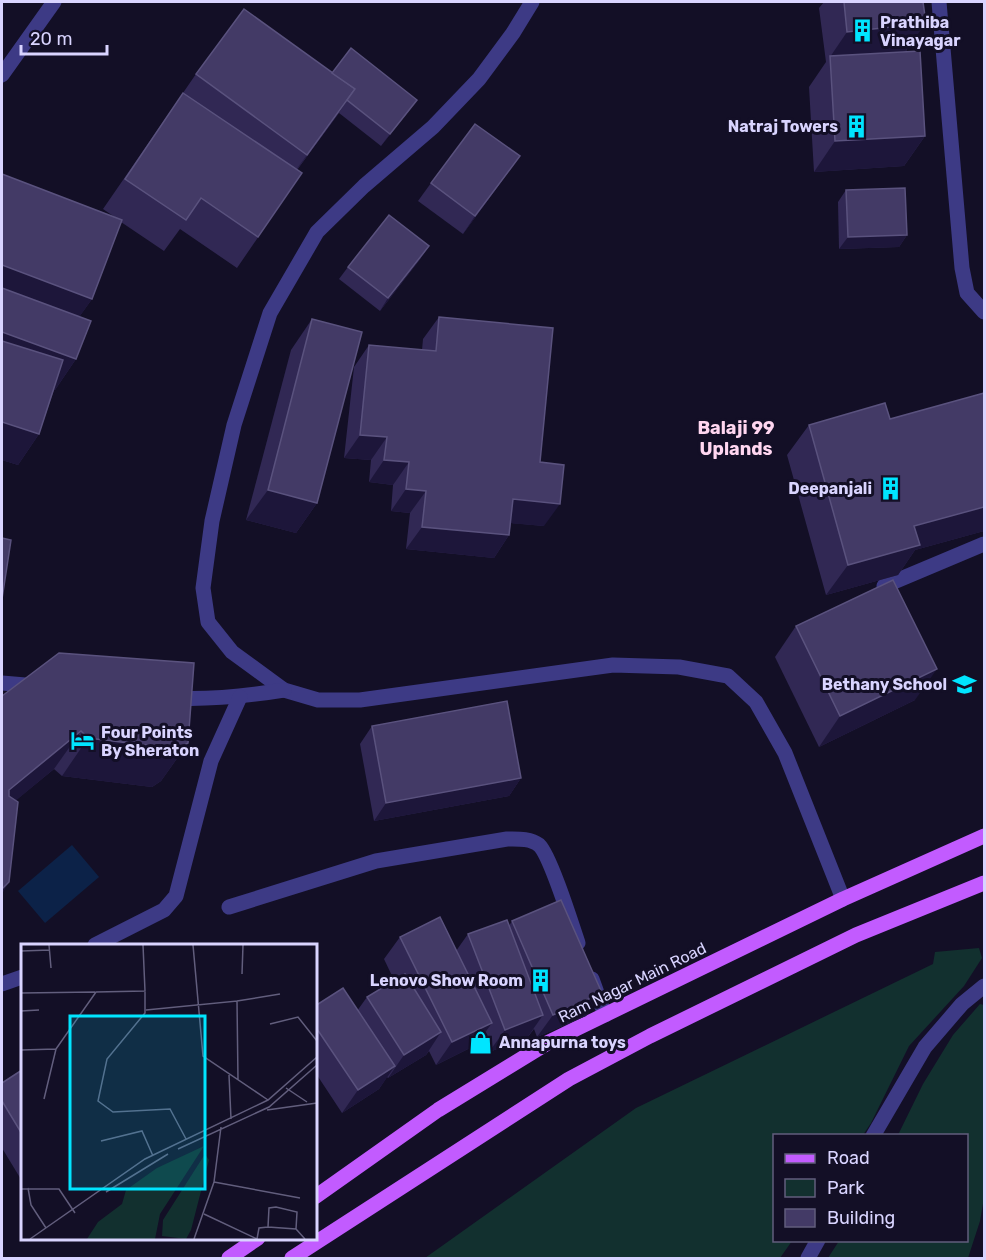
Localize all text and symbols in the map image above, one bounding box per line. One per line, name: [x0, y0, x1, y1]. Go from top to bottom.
place label: Prathiba Vinayagar: [880, 13, 961, 50]
scale bar: [21, 18, 106, 56]
building icon: Prathiba Vinayagar: [849, 18, 875, 44]
text: 20 m: [30, 28, 72, 50]
building icon: Natraj Towers: [843, 113, 869, 139]
place label: Natraj Towers: [728, 117, 838, 136]
district label: Balaji 99 Uplands: [697, 417, 775, 460]
building icon: Deepanjali: [877, 475, 903, 501]
place label: Deepanjali: [788, 479, 872, 498]
school or university icon: Bethany School: [952, 671, 978, 697]
place label: Bethany School: [822, 675, 947, 694]
place label: Four Points By Sheraton: [101, 723, 199, 760]
hotel icon: Four Points By Sheraton: [70, 728, 96, 754]
street label: Ram Nagar Main Road: [555, 938, 709, 1027]
inset map: [21, 944, 316, 1239]
building icon: Lenovo Show Room: [528, 967, 554, 993]
place label: Lenovo Show Room: [370, 971, 523, 990]
shop icon: Annapurna toys: [468, 1029, 494, 1055]
place label: Annapurna toys: [499, 1033, 626, 1052]
legend: [773, 1134, 968, 1242]
text: Road: [827, 1147, 870, 1169]
text: Park: [827, 1177, 865, 1199]
text: Building: [827, 1207, 895, 1229]

